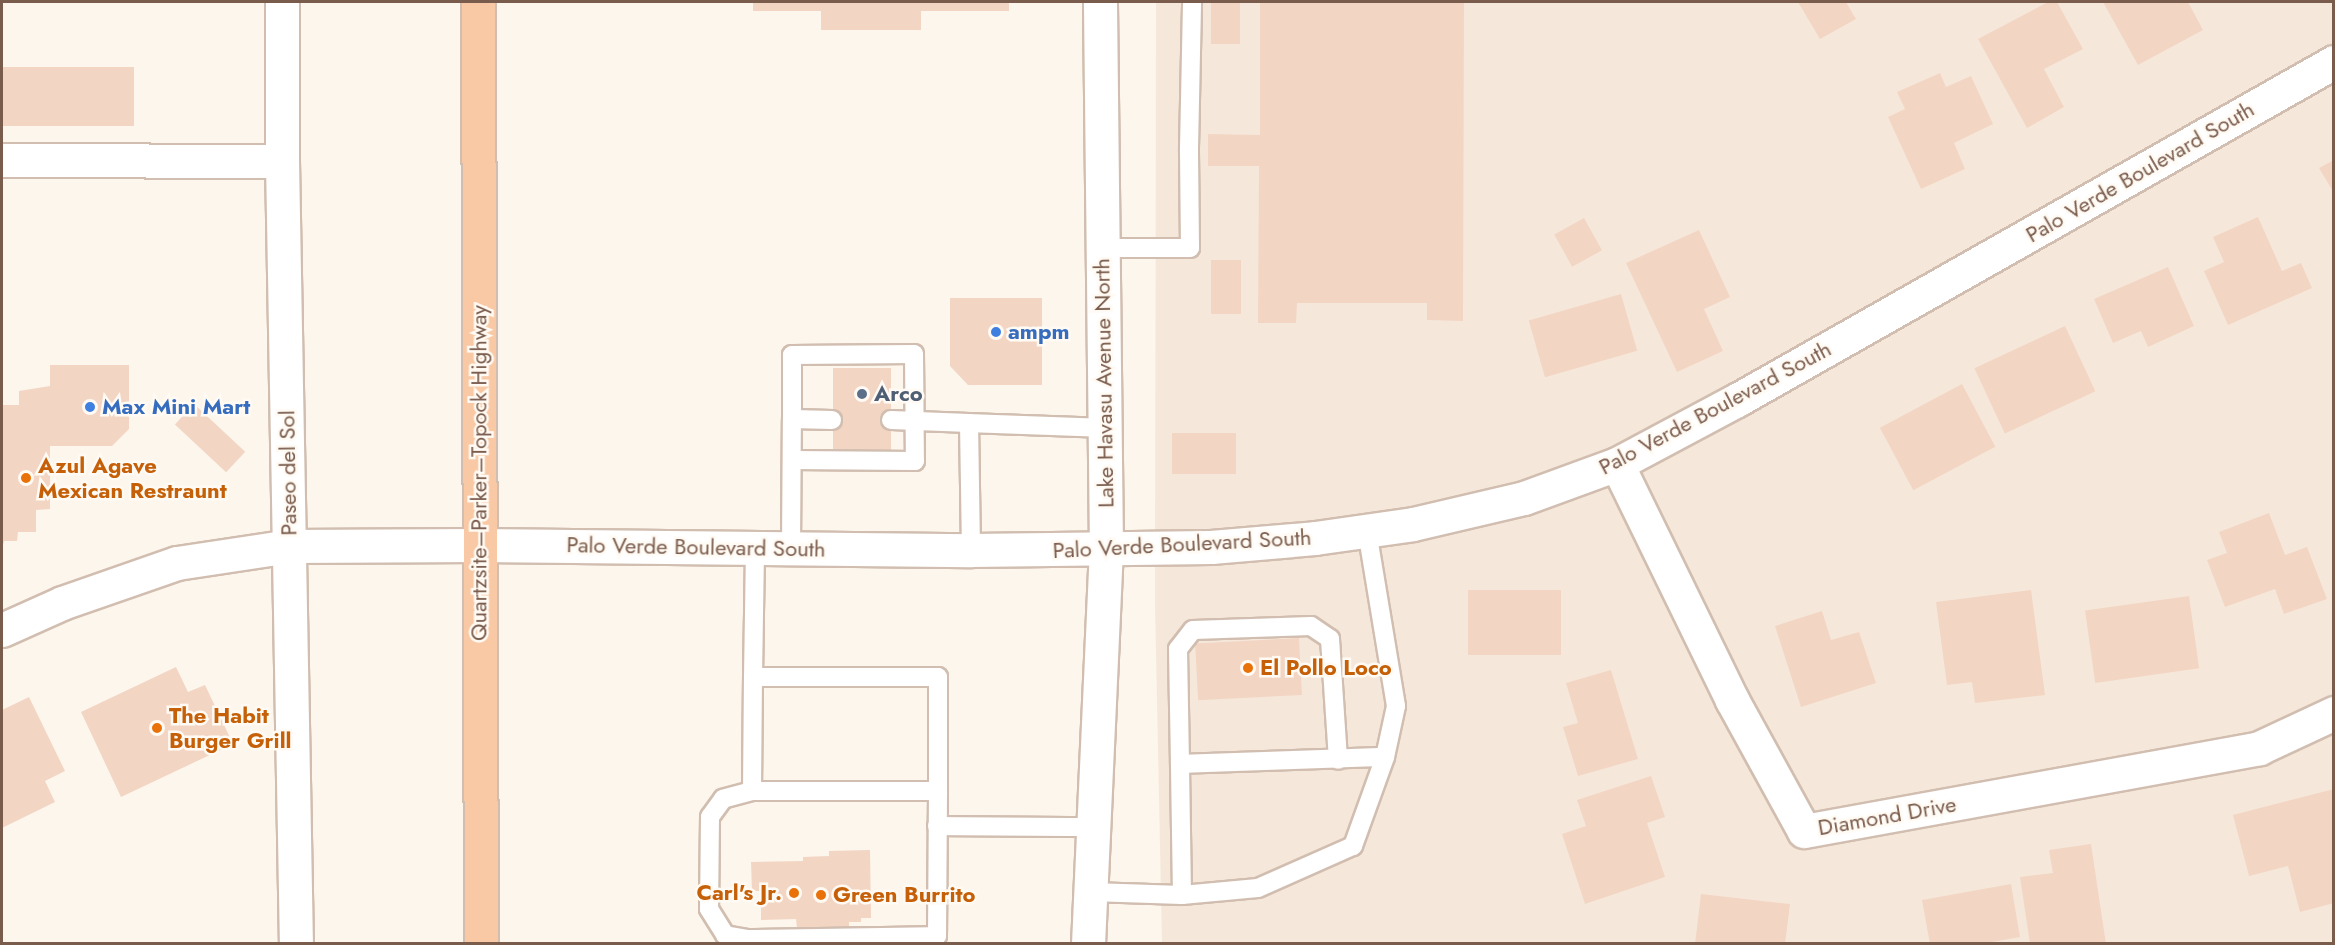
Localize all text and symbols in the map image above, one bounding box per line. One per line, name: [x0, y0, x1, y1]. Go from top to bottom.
street label: Palo Verde Boulevard South: [2021, 96, 2259, 248]
street label: Lake Havasu Avenue North: [1089, 258, 1119, 508]
street label: Quartzsite–Parker–Topock Highway: [466, 305, 492, 641]
place label: ampm: [1008, 319, 1070, 345]
marker: ampm: [989, 325, 1003, 339]
street label: Palo Verde Boulevard South: [1594, 336, 1836, 480]
place label: Arco: [874, 381, 923, 407]
marker: Arco: [855, 387, 869, 401]
place label: Max Mini Mart: [102, 394, 250, 420]
marker: Max Mini Mart: [83, 400, 97, 414]
street label: Paseo del Sol: [274, 410, 302, 536]
place label: Azul Agave Mexican Restraunt: [38, 452, 227, 504]
marker: Azul Agave Mexican Restraunt: [19, 471, 33, 485]
street label: Palo Verde Boulevard South: [1052, 524, 1312, 564]
street label: Palo Verde Boulevard South: [566, 532, 826, 562]
place label: El Pollo Loco: [1260, 655, 1392, 681]
marker: El Pollo Loco: [1241, 661, 1255, 675]
place label: The Habit Burger Grill: [169, 702, 292, 754]
marker: The Habit Burger Grill: [150, 721, 164, 735]
street label: Diamond Drive: [1816, 791, 1958, 841]
place label: Carl's Jr.: [696, 880, 782, 906]
place label: Green Burrito: [833, 882, 975, 908]
marker: Carl's Jr.: [787, 886, 801, 900]
marker: Green Burrito: [814, 888, 828, 902]

